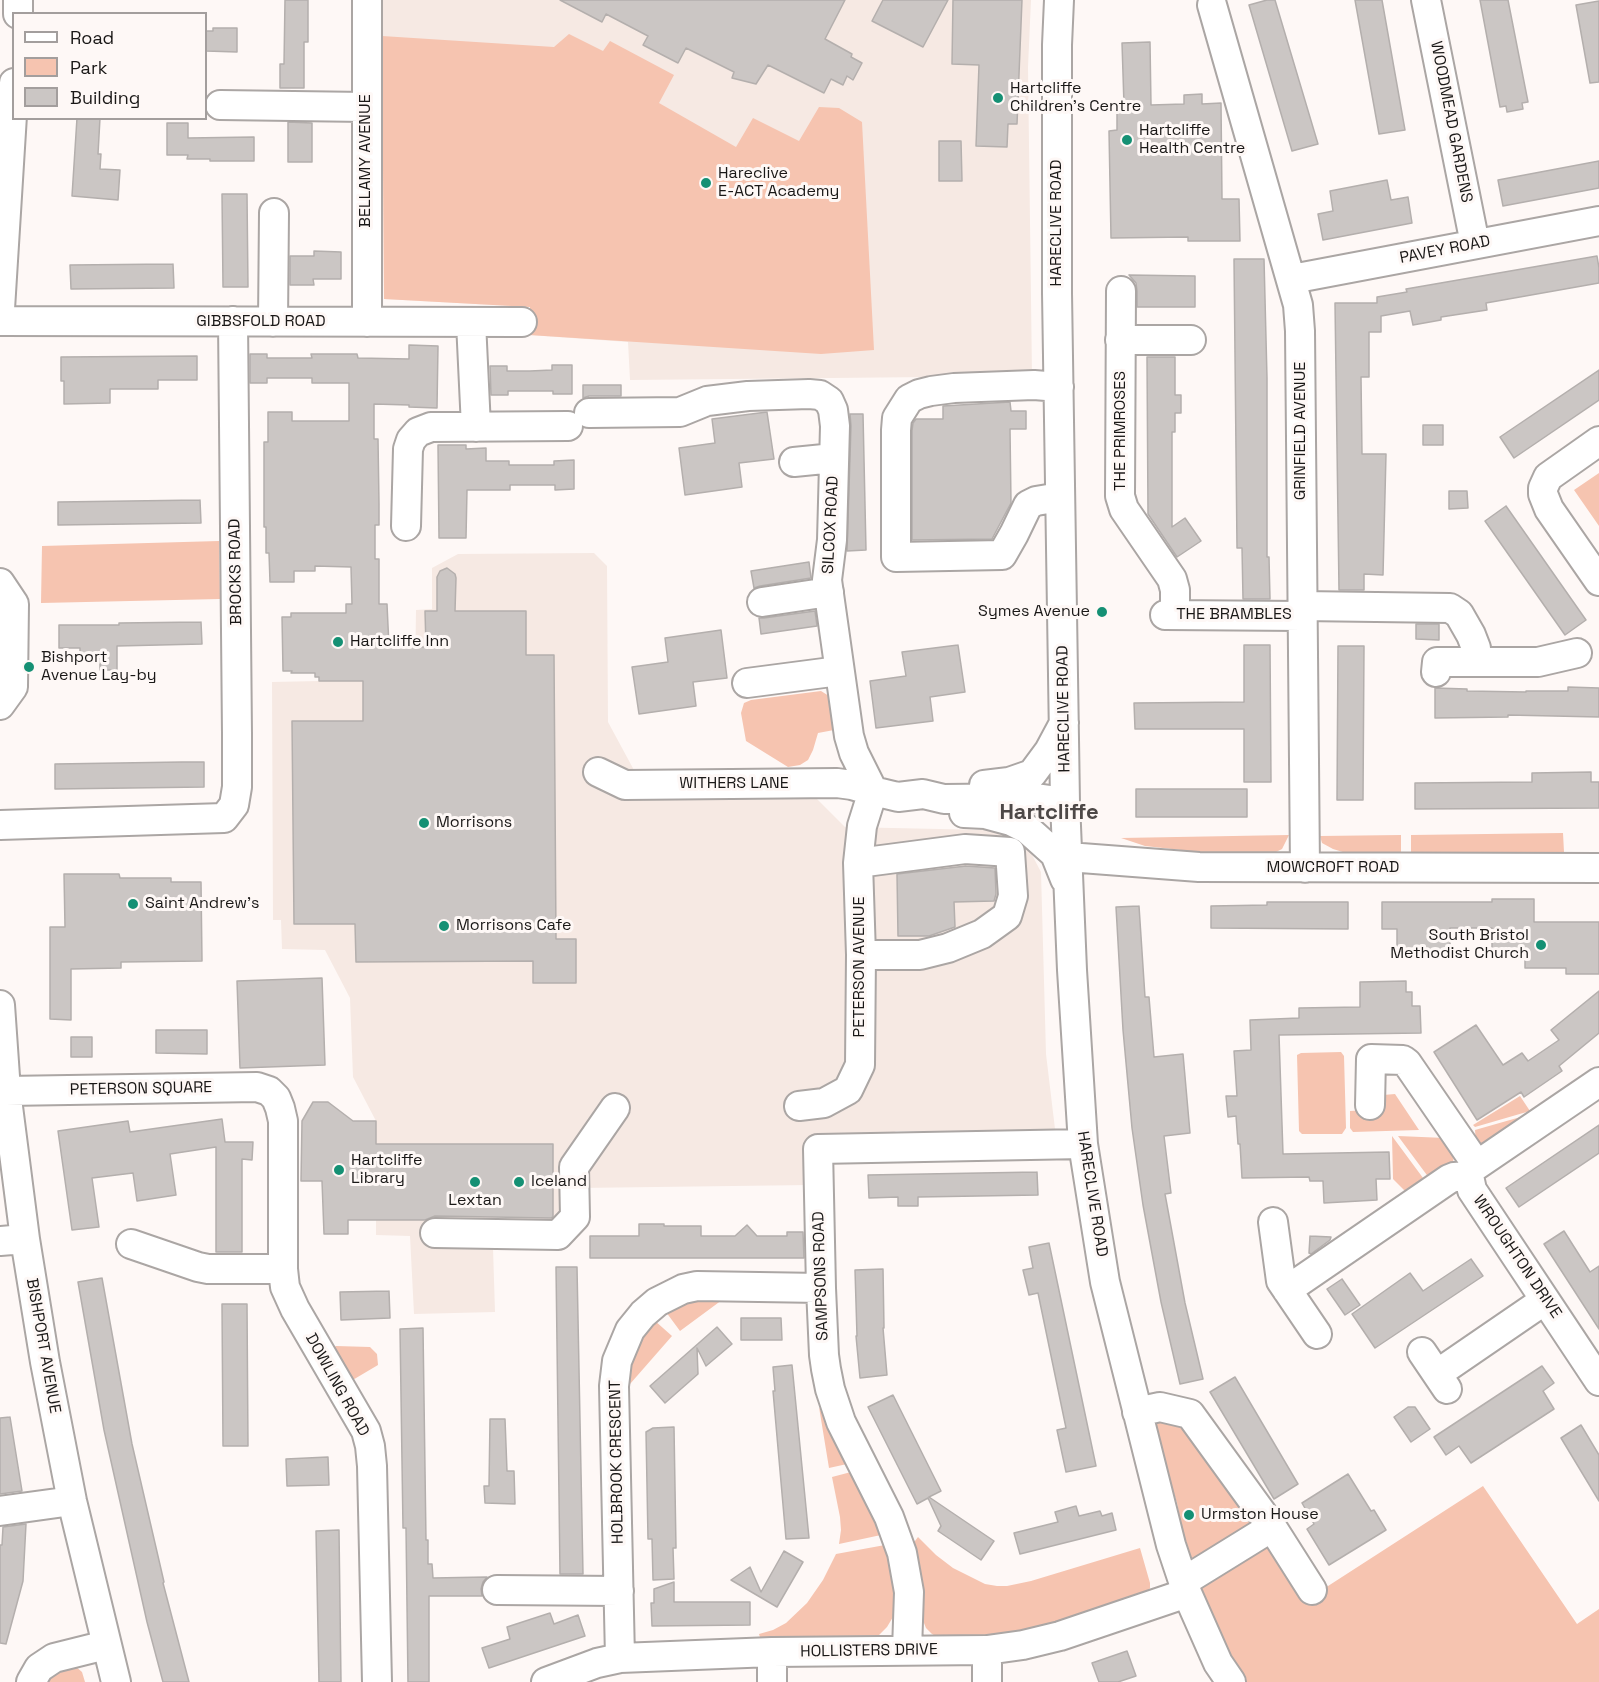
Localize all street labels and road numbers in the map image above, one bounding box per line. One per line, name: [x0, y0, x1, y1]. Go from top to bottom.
street label: WOODMEAD GARDENS: [1426, 40, 1476, 204]
street label: BELLAMY AVENUE: [356, 94, 376, 228]
street label: HARECLIVE ROAD: [1047, 160, 1067, 286]
street label: PAVEY ROAD: [1398, 232, 1492, 268]
street label: GIBBSFOLD ROAD: [196, 312, 326, 332]
street label: GRINFIELD AVENUE: [1291, 362, 1311, 500]
street label: THE PRIMROSES: [1111, 371, 1131, 491]
street label: SILCOX ROAD: [819, 475, 843, 575]
street label: BROCKS ROAD: [225, 519, 247, 625]
street label: THE BRAMBLES: [1176, 605, 1292, 625]
street label: HARECLIVE ROAD: [1053, 645, 1075, 773]
street label: WITHERS LANE: [679, 774, 789, 794]
street label: MOWCROFT ROAD: [1267, 858, 1399, 878]
street label: PETERSON AVENUE: [850, 897, 870, 1037]
street label: PETERSON SQUARE: [70, 1078, 212, 1100]
street label: HARECLIVE ROAD: [1073, 1130, 1111, 1258]
street label: WROUGHTON DRIVE: [1469, 1192, 1565, 1322]
street label: SAMPSONS ROAD: [809, 1211, 833, 1341]
street label: BISHPORT AVENUE: [22, 1277, 64, 1415]
street label: DOWLING ROAD: [301, 1330, 373, 1440]
street label: HOLBROOK CRESCENT: [606, 1380, 628, 1544]
street label: HOLLISTERS DRIVE: [800, 1640, 938, 1662]

